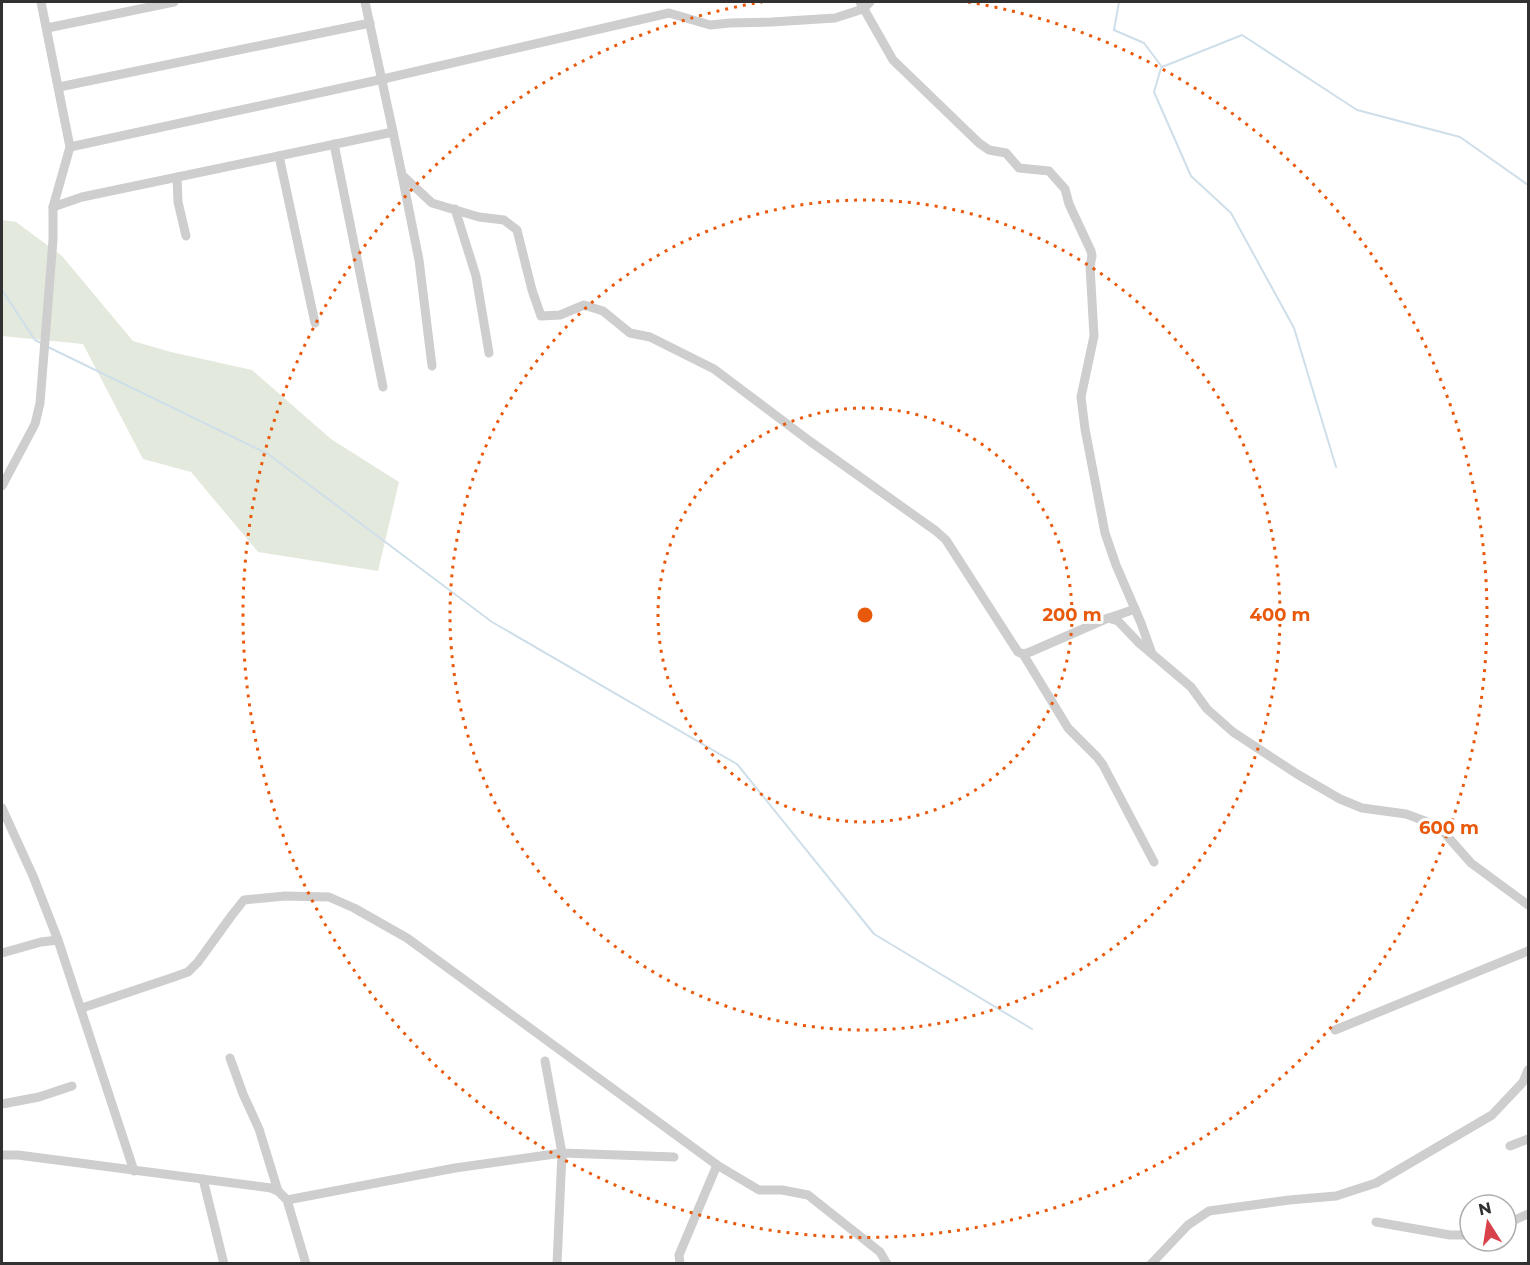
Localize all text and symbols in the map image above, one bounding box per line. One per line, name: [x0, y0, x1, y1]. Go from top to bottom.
text: 200 m: [1042, 604, 1102, 626]
text: 400 m: [1250, 604, 1310, 626]
centre of rings: [855, 605, 875, 625]
text: 600 m: [1419, 817, 1479, 839]
north arrow: [1458, 1193, 1518, 1253]
text: N: [1477, 1198, 1493, 1219]

